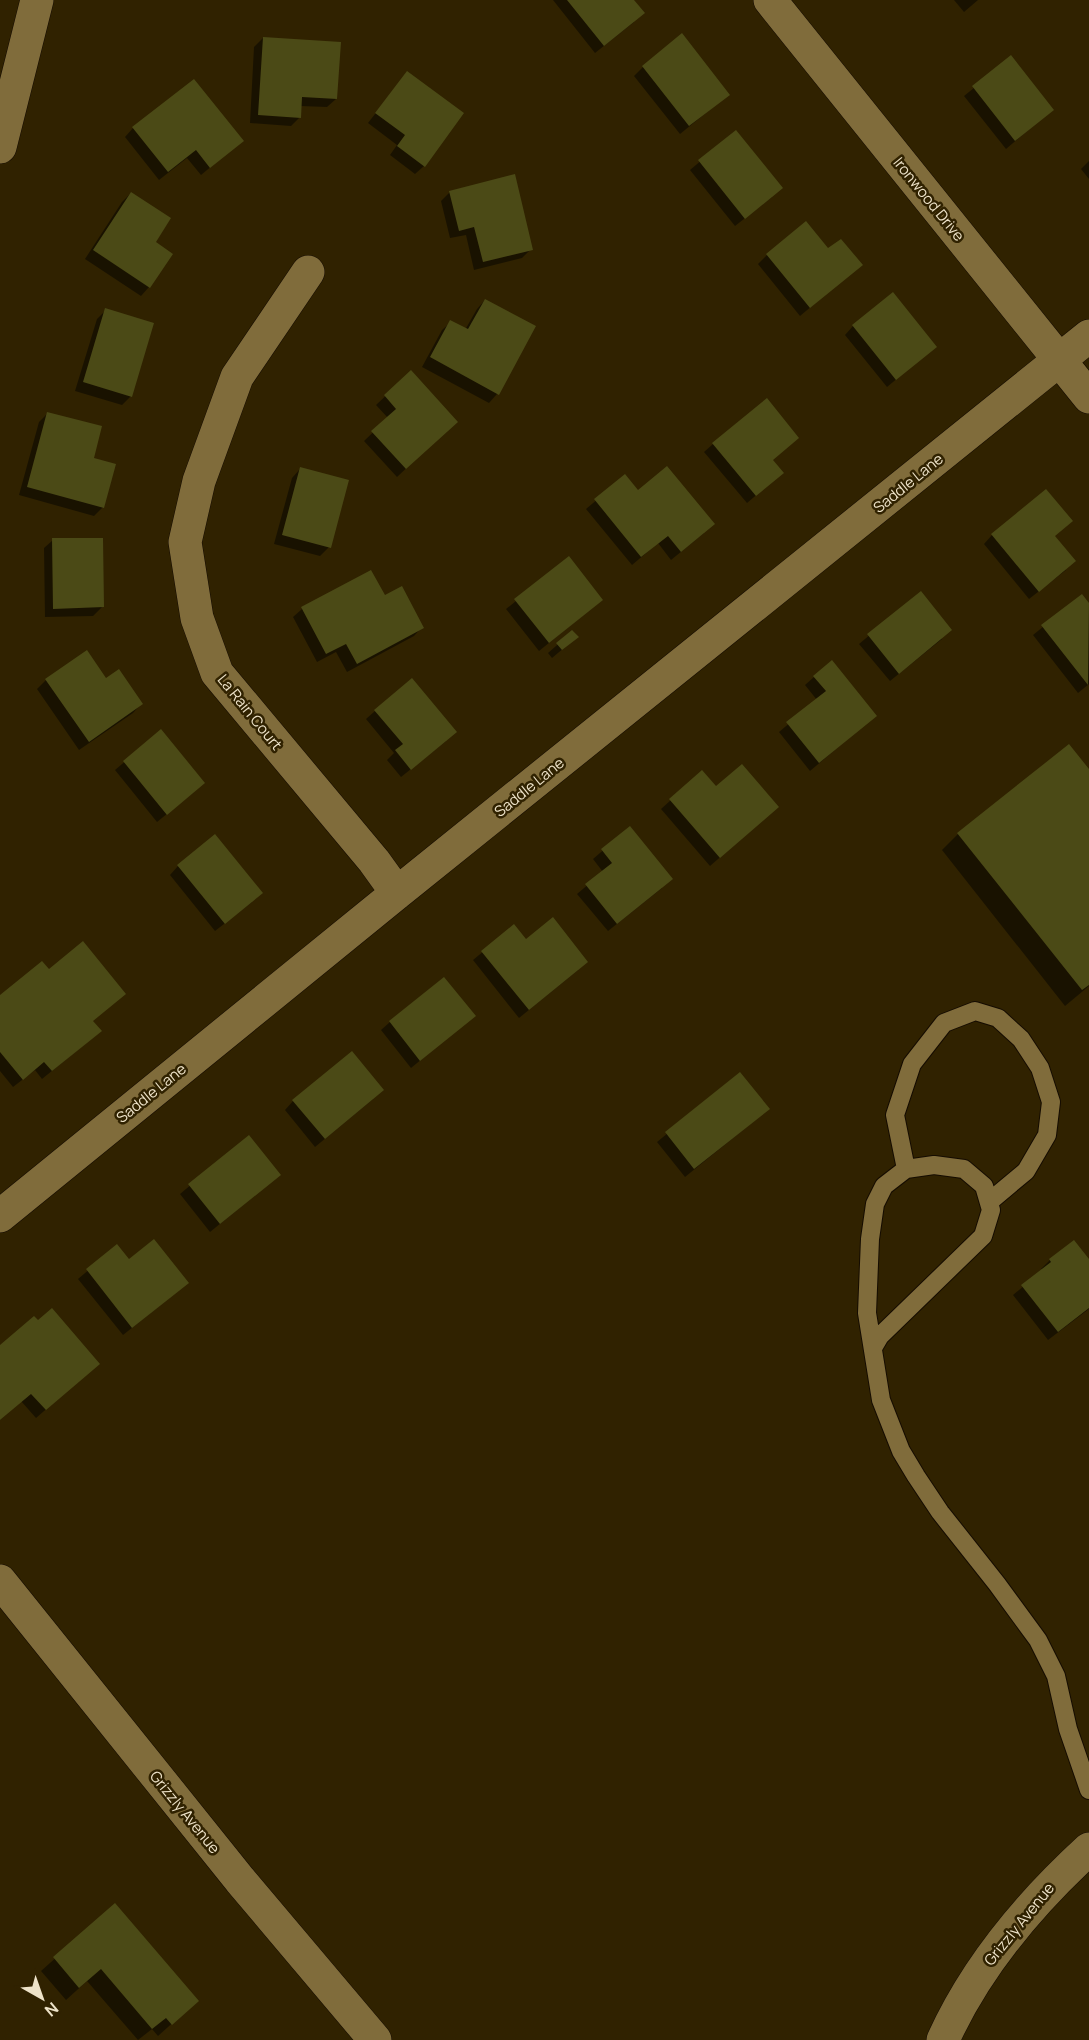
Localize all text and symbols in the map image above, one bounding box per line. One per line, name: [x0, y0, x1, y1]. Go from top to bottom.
street label: Ironwood Drive: [889, 153, 970, 246]
street label: Saddle Lane: [869, 448, 948, 518]
street label: La Rain Court: [213, 670, 287, 754]
street label: Saddle Lane: [490, 752, 569, 822]
street label: Saddle Lane: [112, 1058, 191, 1128]
street label: Grizzly Avenue: [145, 1766, 225, 1858]
street label: Grizzly Avenue: [979, 1878, 1059, 1970]
north arrow: [12, 1968, 72, 2028]
text: N: [40, 1997, 63, 2022]

